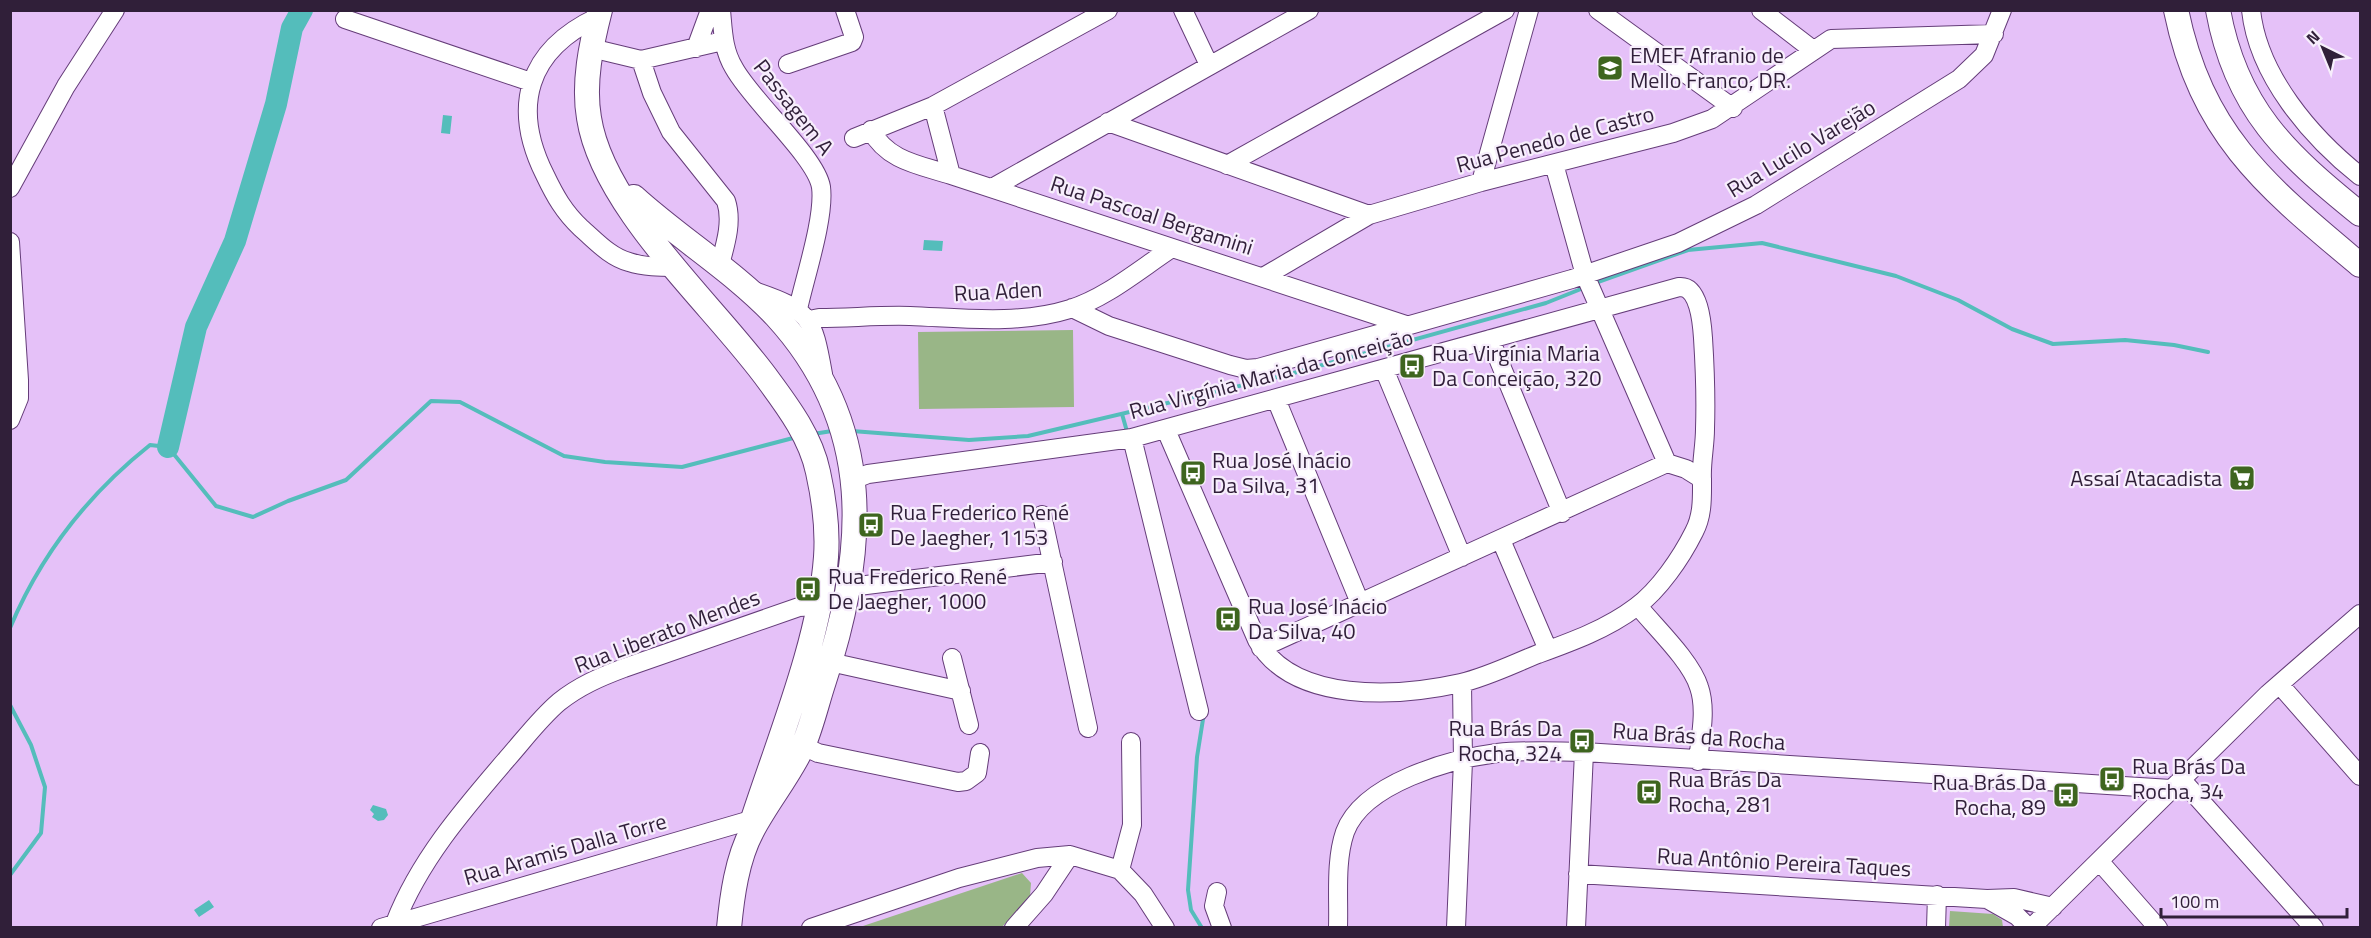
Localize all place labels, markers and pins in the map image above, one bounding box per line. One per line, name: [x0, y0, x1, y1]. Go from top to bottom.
place label: EMEF Afranio de Mello Franco, DR.: [1630, 38, 1791, 97]
school or university icon: EMEF Afranio de Mello Franco, DR.: [1595, 53, 1625, 83]
place label: Rua Virgínia Maria Da Conceição, 320: [1432, 336, 1602, 395]
bus stop icon: Rua Virgínia Maria Da Conceição, 320: [1397, 351, 1427, 381]
place label: Rua José Inácio Da Silva, 31: [1212, 443, 1351, 502]
bus stop icon: Rua José Inácio Da Silva, 31: [1178, 458, 1208, 488]
place label: Assaí Atacadista: [2070, 461, 2222, 495]
supermarket icon: Assaí Atacadista: [2227, 463, 2257, 493]
place label: Rua Frederico René De Jaegher, 1153: [890, 495, 1069, 554]
bus stop icon: Rua Frederico René De Jaegher, 1153: [856, 510, 886, 540]
place label: Rua Frederico René De Jaegher, 1000: [828, 559, 1007, 618]
bus stop icon: Rua Frederico René De Jaegher, 1000: [793, 574, 823, 604]
place label: Rua José Inácio Da Silva, 40: [1248, 589, 1387, 648]
bus stop icon: Rua José Inácio Da Silva, 40: [1213, 604, 1243, 634]
place label: Rua Brás Da Rocha, 324: [1449, 711, 1562, 770]
bus stop icon: Rua Brás Da Rocha, 324: [1567, 726, 1597, 756]
place label: Rua Brás Da Rocha, 34: [2132, 749, 2246, 808]
place label: Rua Brás Da Rocha, 281: [1668, 762, 1782, 821]
bus stop icon: Rua Brás Da Rocha, 34: [2097, 764, 2127, 794]
place label: Rua Brás Da Rocha, 89: [1933, 765, 2046, 824]
bus stop icon: Rua Brás Da Rocha, 281: [1634, 777, 1664, 807]
bus stop icon: Rua Brás Da Rocha, 89: [2051, 780, 2081, 810]

